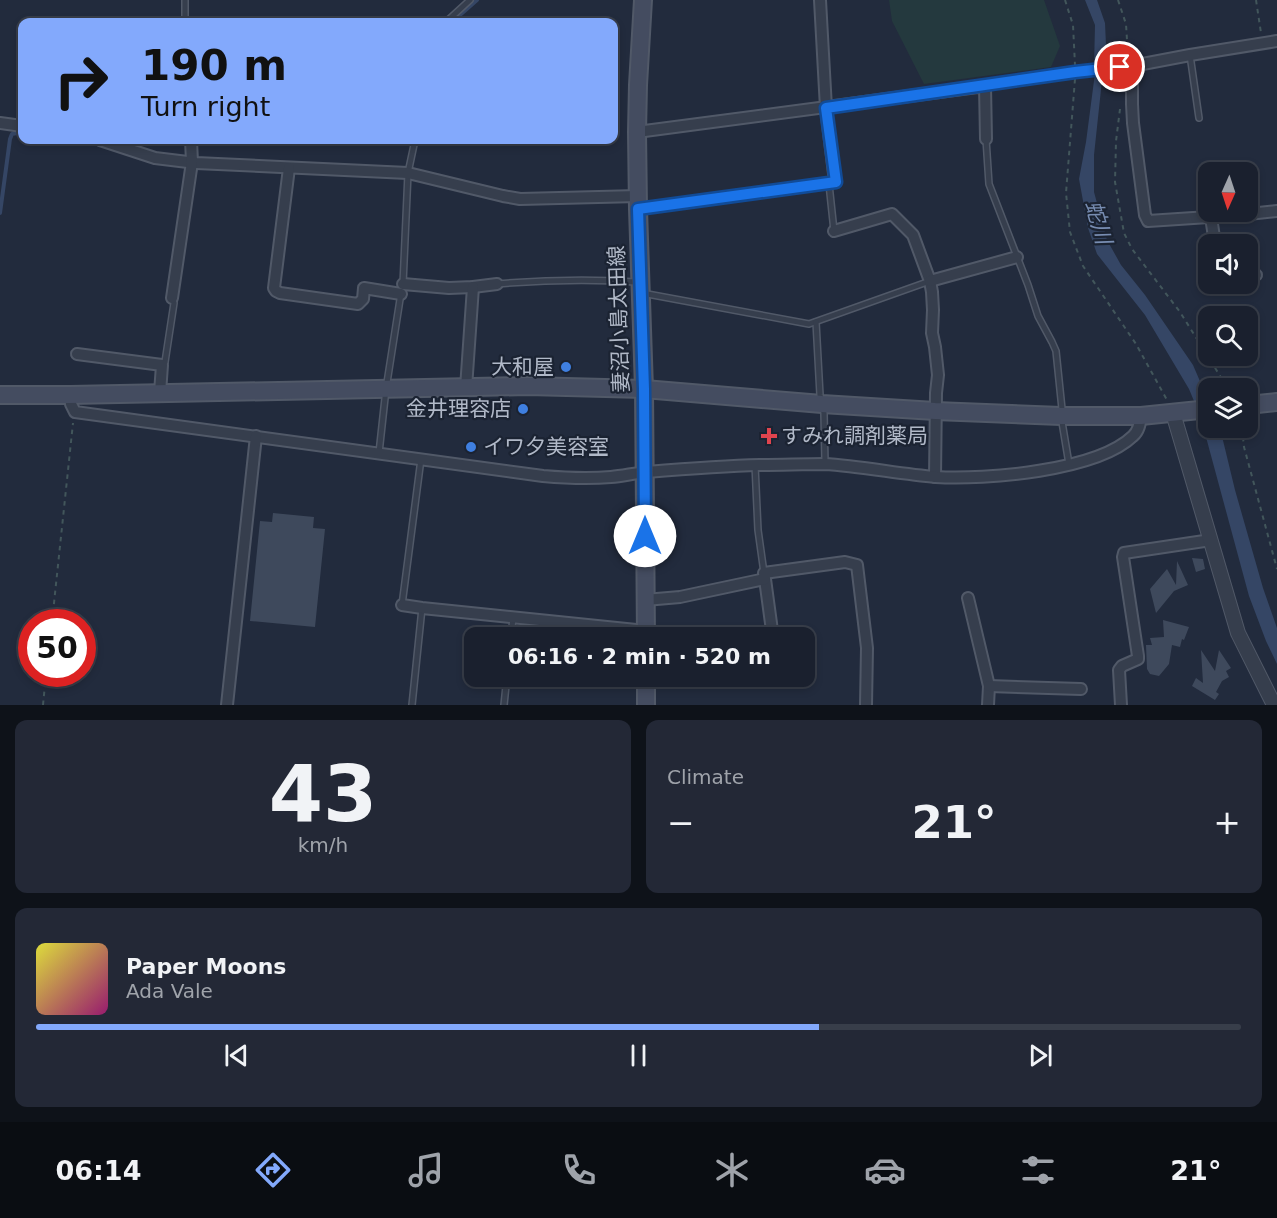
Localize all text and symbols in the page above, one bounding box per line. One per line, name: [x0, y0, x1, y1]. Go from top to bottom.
text: 190 m: [141, 41, 287, 90]
pin: [1094, 41, 1145, 92]
icon: right: [42, 42, 120, 120]
icon: arrive: [1103, 50, 1136, 83]
text: Turn right: [141, 91, 270, 122]
north arrow: [1198, 162, 1258, 222]
map controls: [1198, 162, 1258, 438]
water label: 蛇川: [1080, 198, 1117, 249]
button: sound: [1198, 234, 1258, 294]
street label: 妻沼小島太田線: [604, 245, 634, 393]
button: search: [1198, 306, 1258, 366]
place label: 大和屋: [491, 355, 554, 379]
marker: 大和屋: [559, 360, 573, 374]
button: layers: [1198, 378, 1258, 438]
place label: 金井理容店: [406, 397, 511, 421]
marker: 金井理容店: [516, 402, 530, 416]
place label: すみれ調剤薬局: [781, 424, 928, 448]
marker: すみれ調剤薬局: [762, 429, 776, 443]
place label: イワ夕美容室: [483, 435, 609, 459]
marker: イワ夕美容室: [464, 440, 478, 454]
position arrow: [613, 504, 677, 568]
speed limit sign: 50: [18, 609, 96, 687]
text: 06:16 · 2 min · 520 m: [508, 644, 771, 669]
text: 43: [269, 749, 377, 839]
text: Climate: [667, 765, 744, 789]
text: 21°: [911, 796, 997, 849]
text: −: [667, 803, 695, 842]
text: +: [1213, 803, 1241, 842]
text: km/h: [298, 833, 348, 857]
text: Paper Moons: [126, 954, 286, 979]
text: Ada Vale: [126, 979, 213, 1003]
icon: previous: [220, 1039, 253, 1072]
icon: pause: [622, 1039, 655, 1072]
icon: next: [1024, 1039, 1057, 1072]
icon: directions: [252, 1149, 294, 1191]
icon: music: [405, 1149, 447, 1191]
icon: phone: [558, 1149, 600, 1191]
icon: climate: [711, 1149, 753, 1191]
icon: car: [864, 1149, 906, 1191]
icon: filters: [1017, 1149, 1059, 1191]
text: 06:14: [55, 1155, 141, 1186]
text: 21°: [1170, 1155, 1221, 1186]

